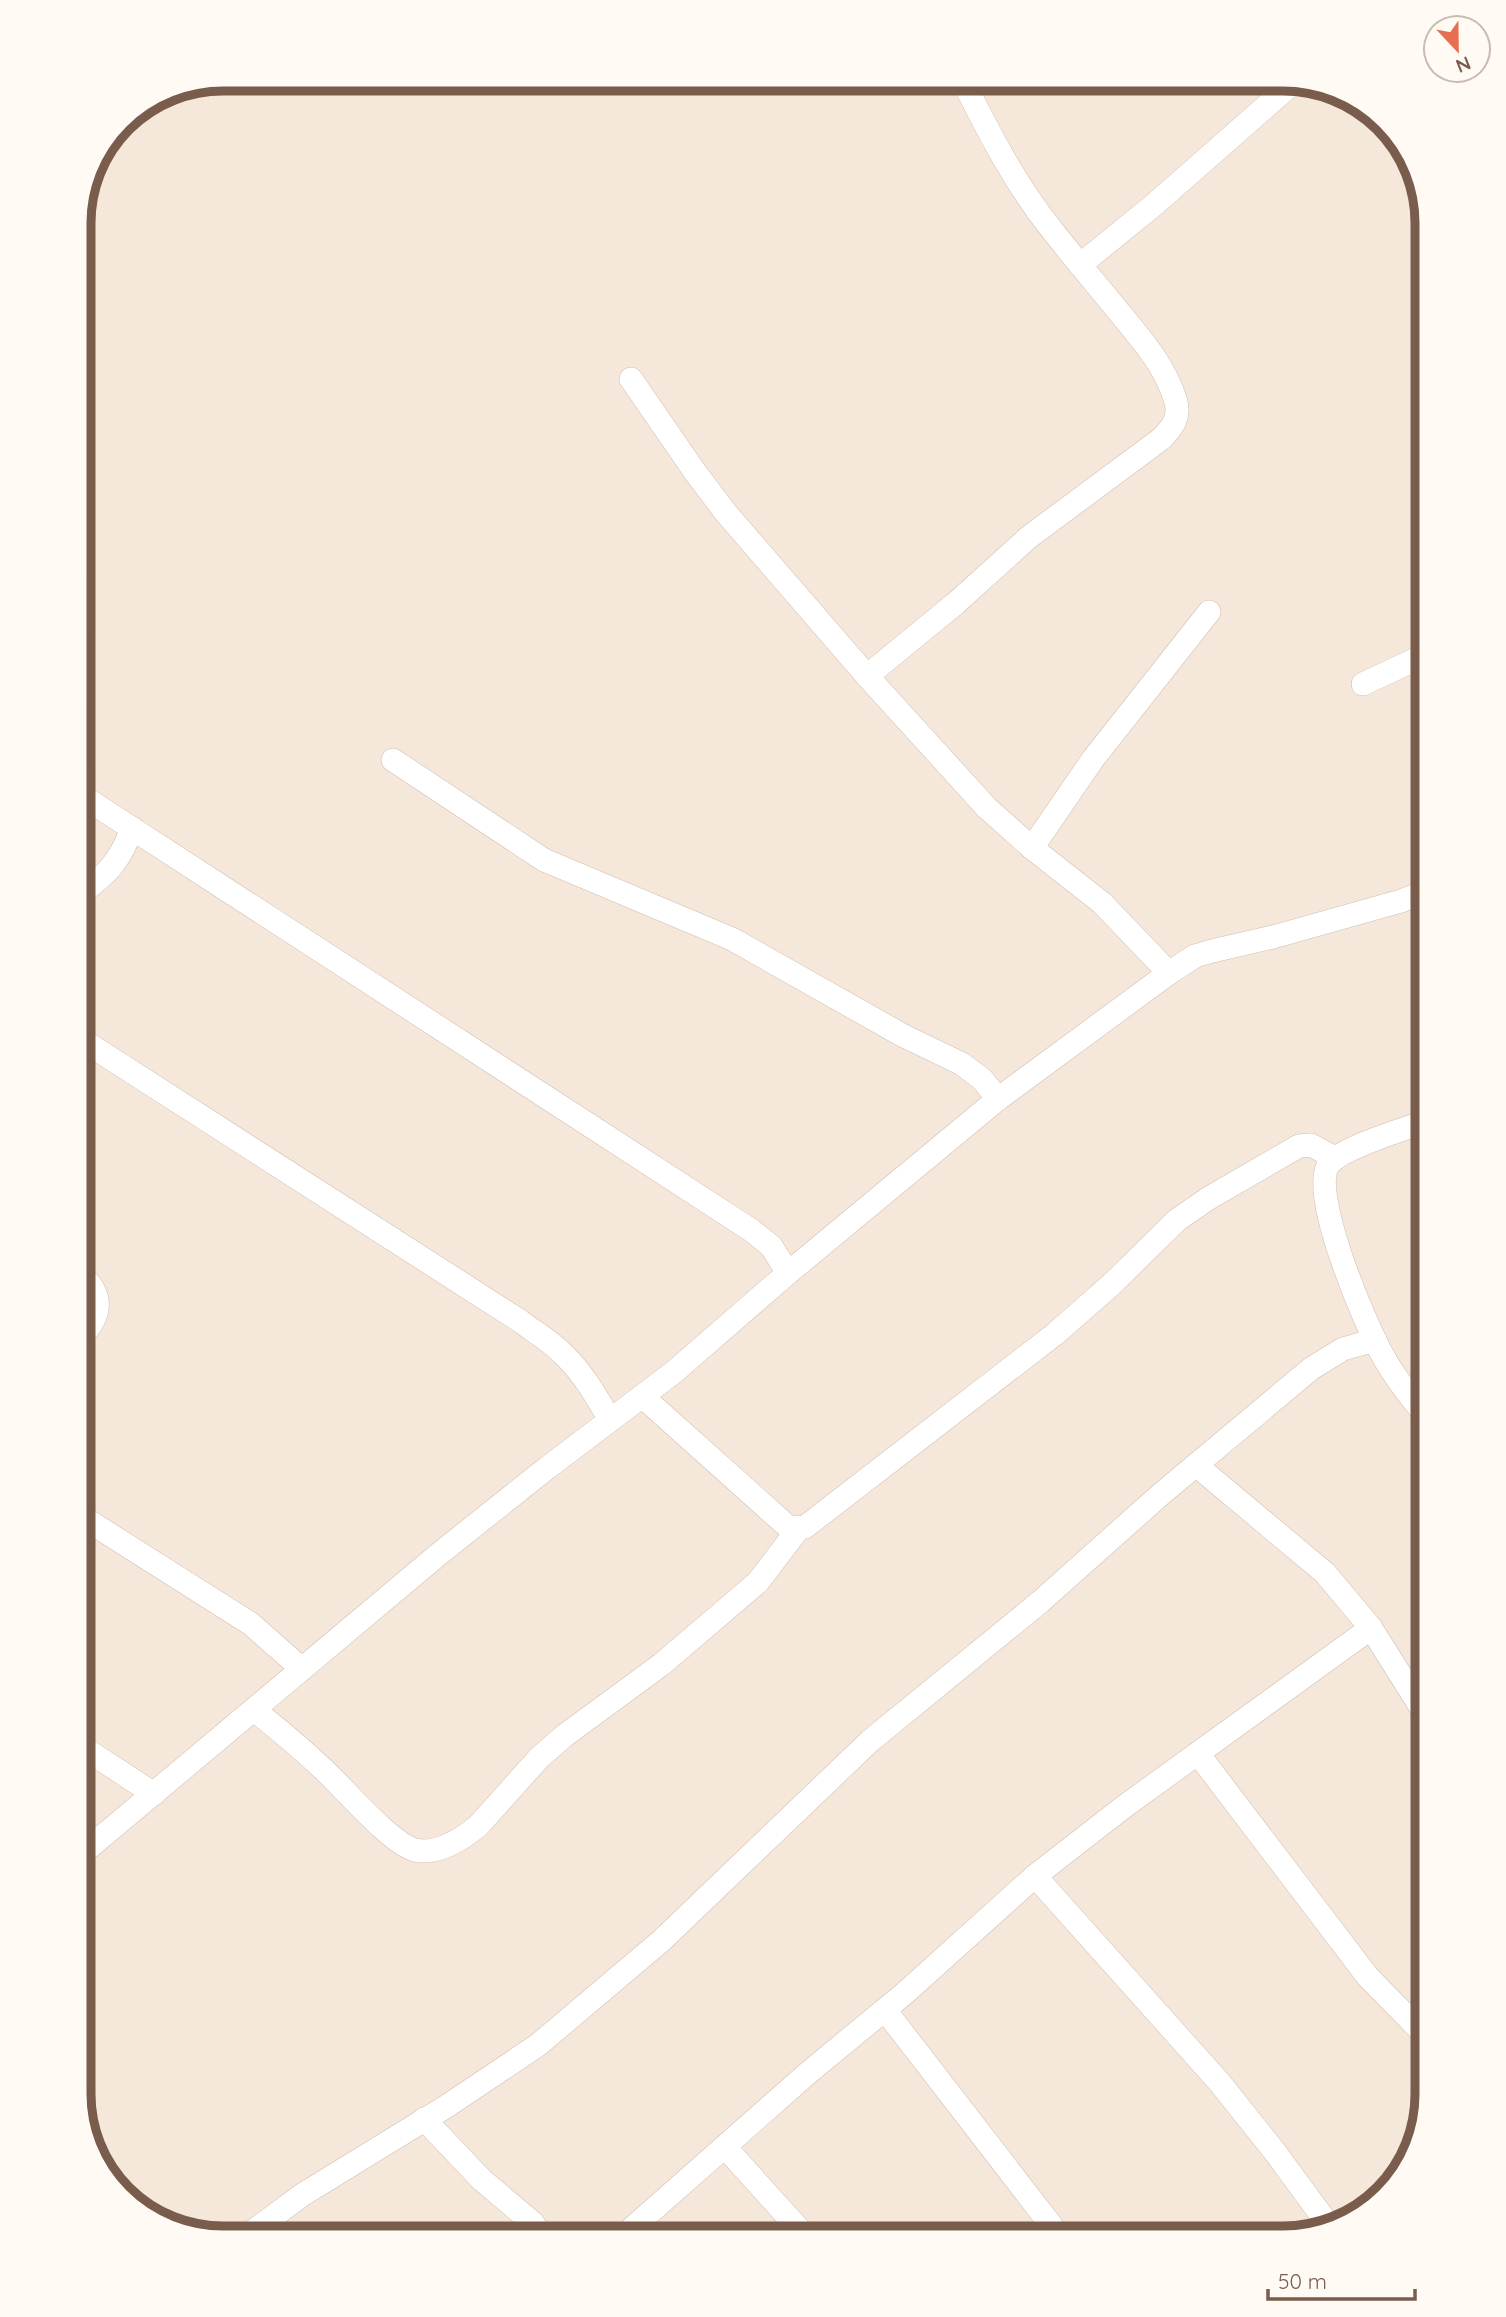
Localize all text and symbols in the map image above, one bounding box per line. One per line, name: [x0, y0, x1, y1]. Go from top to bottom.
north arrow: [1422, 14, 1492, 84]
text: N: [1452, 51, 1474, 79]
scale bar: [1268, 2258, 1415, 2302]
text: 50 m: [1278, 2268, 1327, 2294]

